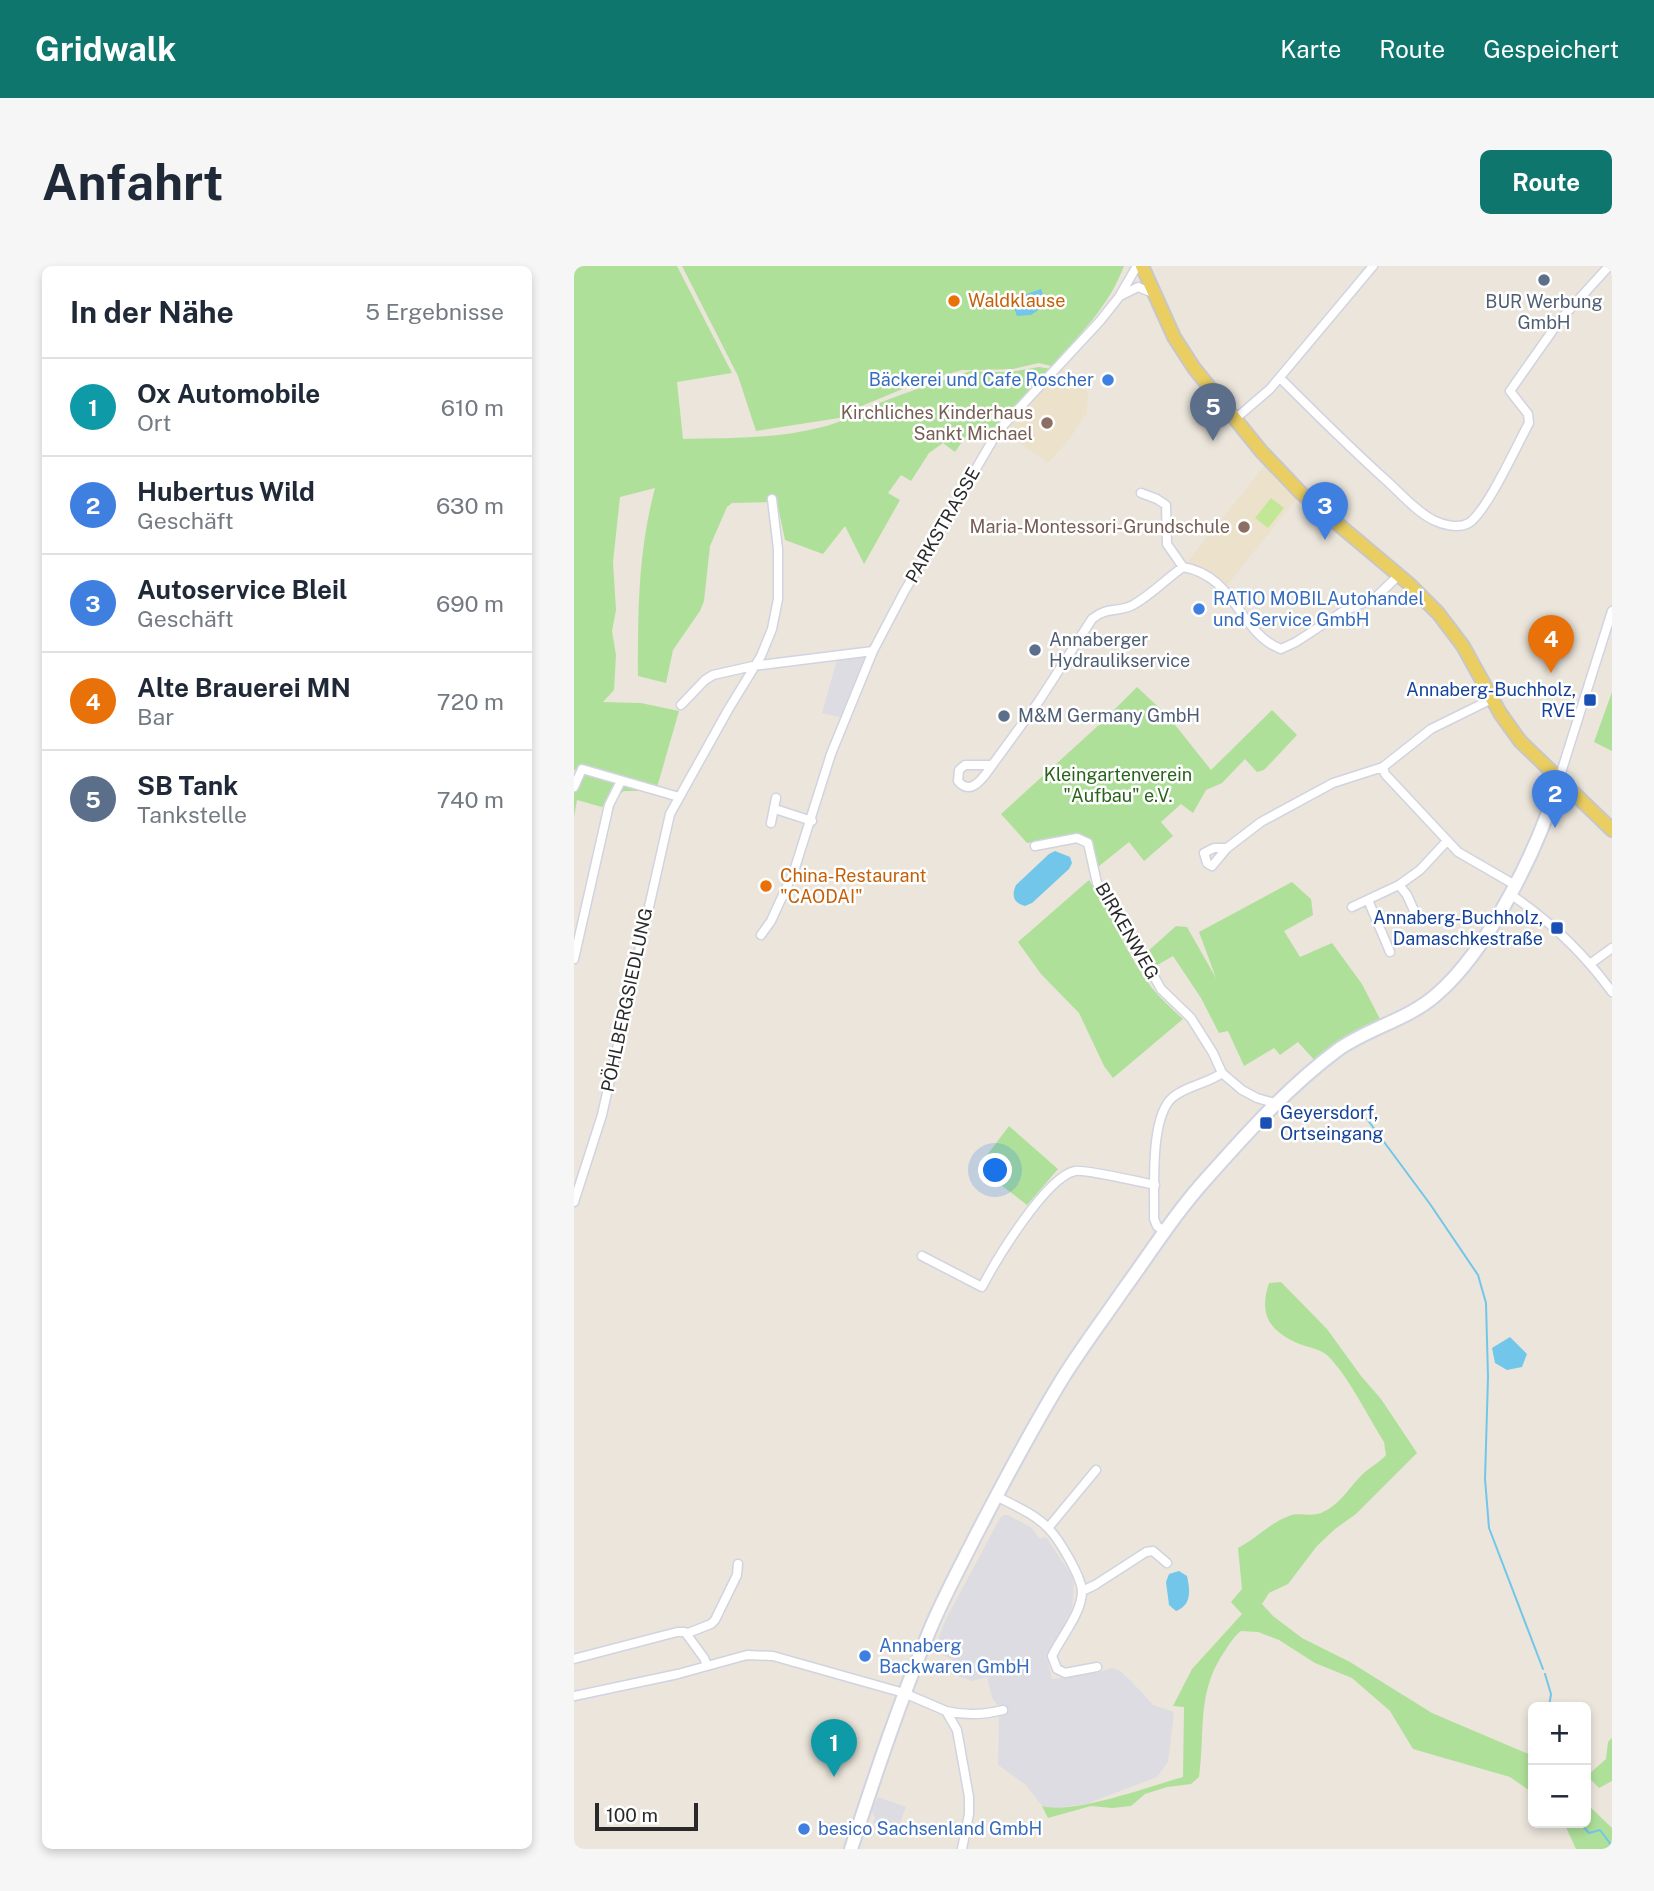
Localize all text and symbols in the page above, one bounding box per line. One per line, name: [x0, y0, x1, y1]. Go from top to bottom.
text: Gridwalk: [35, 30, 176, 68]
text: Karte: [1280, 35, 1341, 63]
text: Route: [1379, 35, 1445, 63]
text: Gespeichert: [1483, 35, 1619, 63]
button: Route: [1480, 150, 1612, 214]
text: Anfahrt: [42, 153, 223, 211]
marker: BUR Werbung GmbH: [1536, 272, 1552, 288]
place label: Waldklause: [968, 290, 1065, 311]
place label: BUR Werbung GmbH: [1485, 291, 1603, 333]
marker: Waldklause: [946, 293, 962, 309]
text: In der Nähe: [70, 294, 234, 330]
text: 5 Ergebnisse: [365, 298, 504, 325]
place label: Bäckerei und Cafe Roscher: [869, 369, 1094, 390]
marker: Bäckerei und Cafe Roscher: [1100, 372, 1116, 388]
text: Ox Automobile: [137, 378, 320, 409]
pin: 5: [1190, 383, 1236, 441]
text: 1: [88, 394, 98, 421]
text: 610 m: [441, 394, 504, 421]
place label: Kirchliches Kinderhaus Sankt Michael: [841, 402, 1033, 444]
text: Ort: [137, 409, 171, 436]
marker: Kirchliches Kinderhaus Sankt Michael: [1039, 415, 1055, 431]
street label: PARKSTRASSE: [901, 463, 984, 586]
text: Hubertus Wild: [137, 476, 315, 507]
pin: 3: [1302, 482, 1348, 540]
text: 2: [86, 492, 100, 519]
text: 630 m: [436, 492, 504, 519]
text: Geschäft: [137, 507, 234, 534]
place label: Maria-Montessori-Grundschule: [970, 516, 1230, 537]
marker: Maria-Montessori-Grundschule: [1236, 519, 1252, 535]
text: Autoservice Bleil: [137, 574, 348, 605]
place label: RATIO MOBILAutohandel und Service GmbH: [1213, 588, 1424, 630]
text: 3: [85, 590, 101, 617]
text: 690 m: [436, 590, 504, 617]
marker: RATIO MOBILAutohandel und Service GmbH: [1191, 601, 1207, 617]
text: Geschäft: [137, 605, 234, 632]
pin: 4: [1528, 615, 1574, 673]
place label: Annaberger Hydraulikservice: [1049, 629, 1190, 671]
marker: Annaberger Hydraulikservice: [1027, 642, 1043, 658]
text: Alte Brauerei MN: [137, 672, 351, 703]
place label: Annaberg-Buchholz, RVE: [1406, 679, 1576, 721]
text: 4: [85, 688, 101, 715]
text: 720 m: [437, 688, 504, 715]
marker: Annaberg-Buchholz, RVE: [1582, 692, 1598, 708]
text: Bar: [137, 703, 174, 730]
place label: M&M Germany GmbH: [1018, 705, 1200, 726]
marker: M&M Germany GmbH: [996, 708, 1012, 724]
park label: Kleingartenverein "Aufbau" e.V.: [1044, 764, 1192, 806]
text: SB Tank: [137, 770, 238, 801]
pin: 2: [1532, 770, 1578, 828]
text: 5: [85, 786, 101, 813]
text: 740 m: [437, 786, 504, 813]
text: Tankstelle: [137, 801, 247, 828]
place label: China-Restaurant "CAODAI": [780, 865, 927, 907]
marker: China-Restaurant "CAODAI": [758, 878, 774, 894]
street label: BIRKENWEG: [1091, 879, 1164, 983]
street label: PÖHLBERGSIEDLUNG: [596, 906, 656, 1094]
place label: Annaberg-Buchholz, Damaschkestraße: [1373, 907, 1543, 949]
marker: Annaberg-Buchholz, Damaschkestraße: [1549, 920, 1565, 936]
place label: Geyersdorf, Ortseingang: [1280, 1102, 1384, 1144]
marker: Geyersdorf, Ortseingang: [1258, 1115, 1274, 1131]
your location: [978, 1153, 1012, 1187]
place label: Annaberg Backwaren GmbH: [879, 1635, 1030, 1677]
marker: Annaberg Backwaren GmbH: [857, 1648, 873, 1664]
map controls: [1528, 1702, 1591, 1828]
button: +: [1528, 1702, 1591, 1765]
pin: 1: [811, 1719, 857, 1777]
button: −: [1528, 1765, 1591, 1828]
scale bar: [595, 1800, 698, 1832]
text: 100 m: [606, 1804, 658, 1826]
place label: besico Sachsenland GmbH: [818, 1818, 1042, 1839]
marker: besico Sachsenland GmbH: [796, 1821, 812, 1837]

